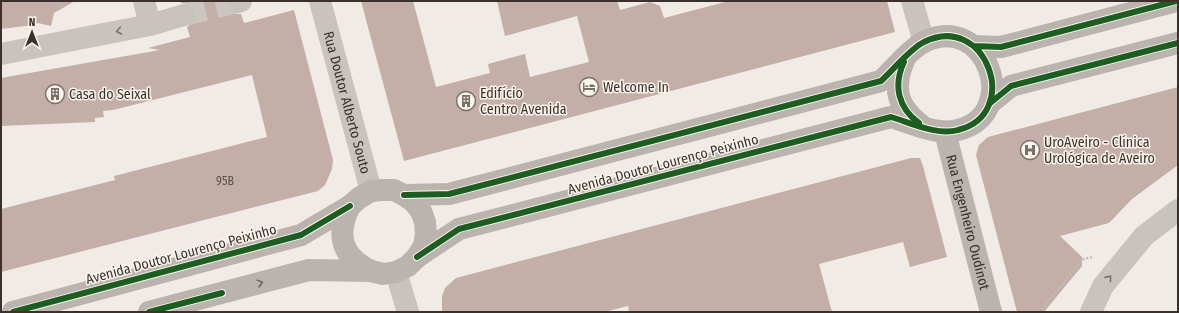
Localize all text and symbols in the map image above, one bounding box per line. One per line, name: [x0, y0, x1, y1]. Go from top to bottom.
north arrow: [12, 12, 52, 52]
text: N: [29, 16, 35, 29]
one-way arrow: [116, 26, 122, 35]
street label: Rua Doutor Alberto Souto: [320, 29, 374, 176]
hotel icon: Welcome In: [578, 76, 600, 98]
place label: Welcome In: [603, 79, 669, 96]
building icon: Casa do Seixal: [44, 83, 66, 105]
place label: Edifício Centro Avenida: [480, 85, 567, 118]
place label: Casa do Seixal: [69, 86, 151, 103]
building icon: Edifício Centro Avenida: [455, 90, 477, 112]
street label: Avenida Doutor Lourenço Peixinho: [566, 131, 760, 198]
place label: UroAveiro - Clínica Urológica de Aveiro: [1044, 134, 1155, 167]
hospital icon: UroAveiro - Clínica Urológica de Aveiro: [1019, 139, 1041, 161]
street label: Rua Engenheiro Oudinot: [942, 153, 993, 292]
house number: 95B: [216, 174, 234, 188]
street label: Avenida Doutor Lourenço Peixinho: [84, 221, 278, 288]
one-way arrow: [1105, 275, 1112, 282]
one-way arrow: [256, 279, 263, 288]

